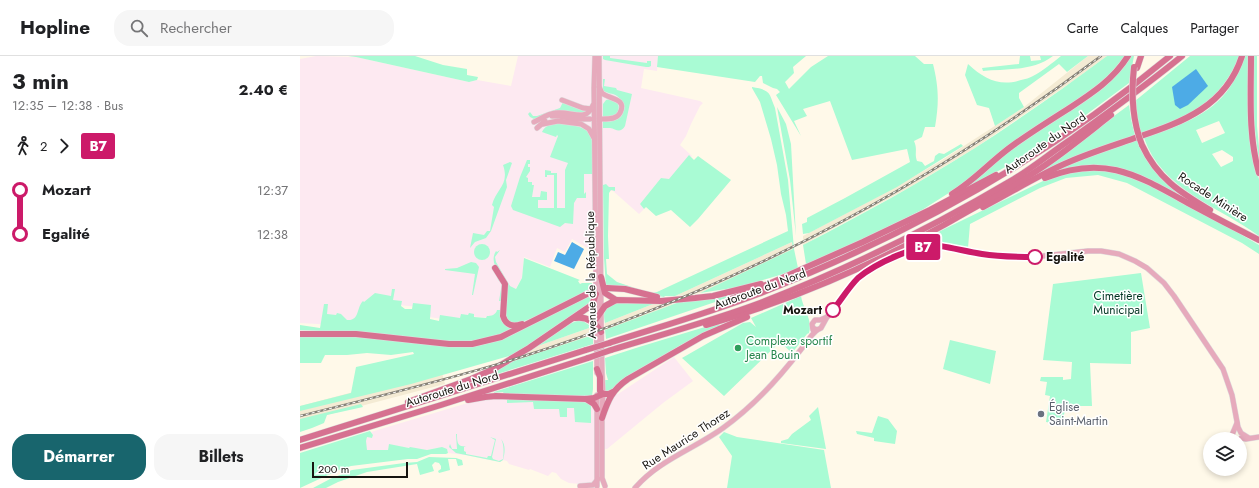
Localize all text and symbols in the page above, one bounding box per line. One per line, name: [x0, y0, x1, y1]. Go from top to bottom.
search box: [114, 10, 394, 46]
text: Hopline: [20, 14, 90, 41]
icon: search: [128, 17, 150, 39]
text: Rechercher: [160, 17, 232, 39]
text: Carte: [1067, 18, 1098, 38]
text: Calques: [1120, 18, 1168, 38]
text: Partager: [1190, 18, 1239, 38]
text: 3 min: [12, 65, 69, 97]
text: 2.40 €: [239, 79, 288, 101]
text: 12:35 – 12:38 · Bus: [12, 96, 123, 115]
street label: Autoroute du Nord: [1000, 108, 1090, 178]
icon: walk: [12, 135, 34, 157]
icon: forward: [53, 135, 75, 157]
text: B7: [89, 136, 107, 156]
text: 2: [40, 137, 47, 156]
street label: Rocade Minière: [1175, 168, 1251, 226]
text: Mozart: [42, 179, 91, 201]
text: 12:37: [257, 181, 288, 200]
street label: Avenue de la République: [581, 211, 601, 339]
text: Egalité: [42, 223, 90, 245]
text: 12:38: [257, 225, 288, 244]
line badge: B7: [905, 234, 941, 260]
text: B7: [914, 237, 932, 257]
place label: Egalité: [1046, 248, 1084, 266]
marker: Egalité: [1027, 249, 1043, 265]
street label: Autoroute du Nord: [712, 264, 808, 314]
park label: Cimetière Municipal: [1093, 287, 1143, 319]
place label: Mozart: [783, 301, 822, 319]
marker: Mozart: [825, 302, 841, 318]
place label: Complexe sportif Jean Bouin: [744, 332, 833, 364]
marker: Complexe sportif Jean Bouin: [733, 343, 743, 353]
street label: Autoroute du Nord: [403, 366, 501, 412]
place label: Église Saint-Martin: [1049, 398, 1108, 430]
street label: Rue Maurice Thorez: [639, 404, 734, 474]
marker: Église Saint-Martin: [1036, 409, 1046, 419]
map controls: [1203, 432, 1247, 476]
button: layers: [1203, 432, 1247, 476]
button: Démarrer: [12, 434, 146, 480]
button: Billets: [154, 434, 288, 480]
scale bar: [312, 460, 408, 479]
text: 200 m: [318, 461, 349, 477]

